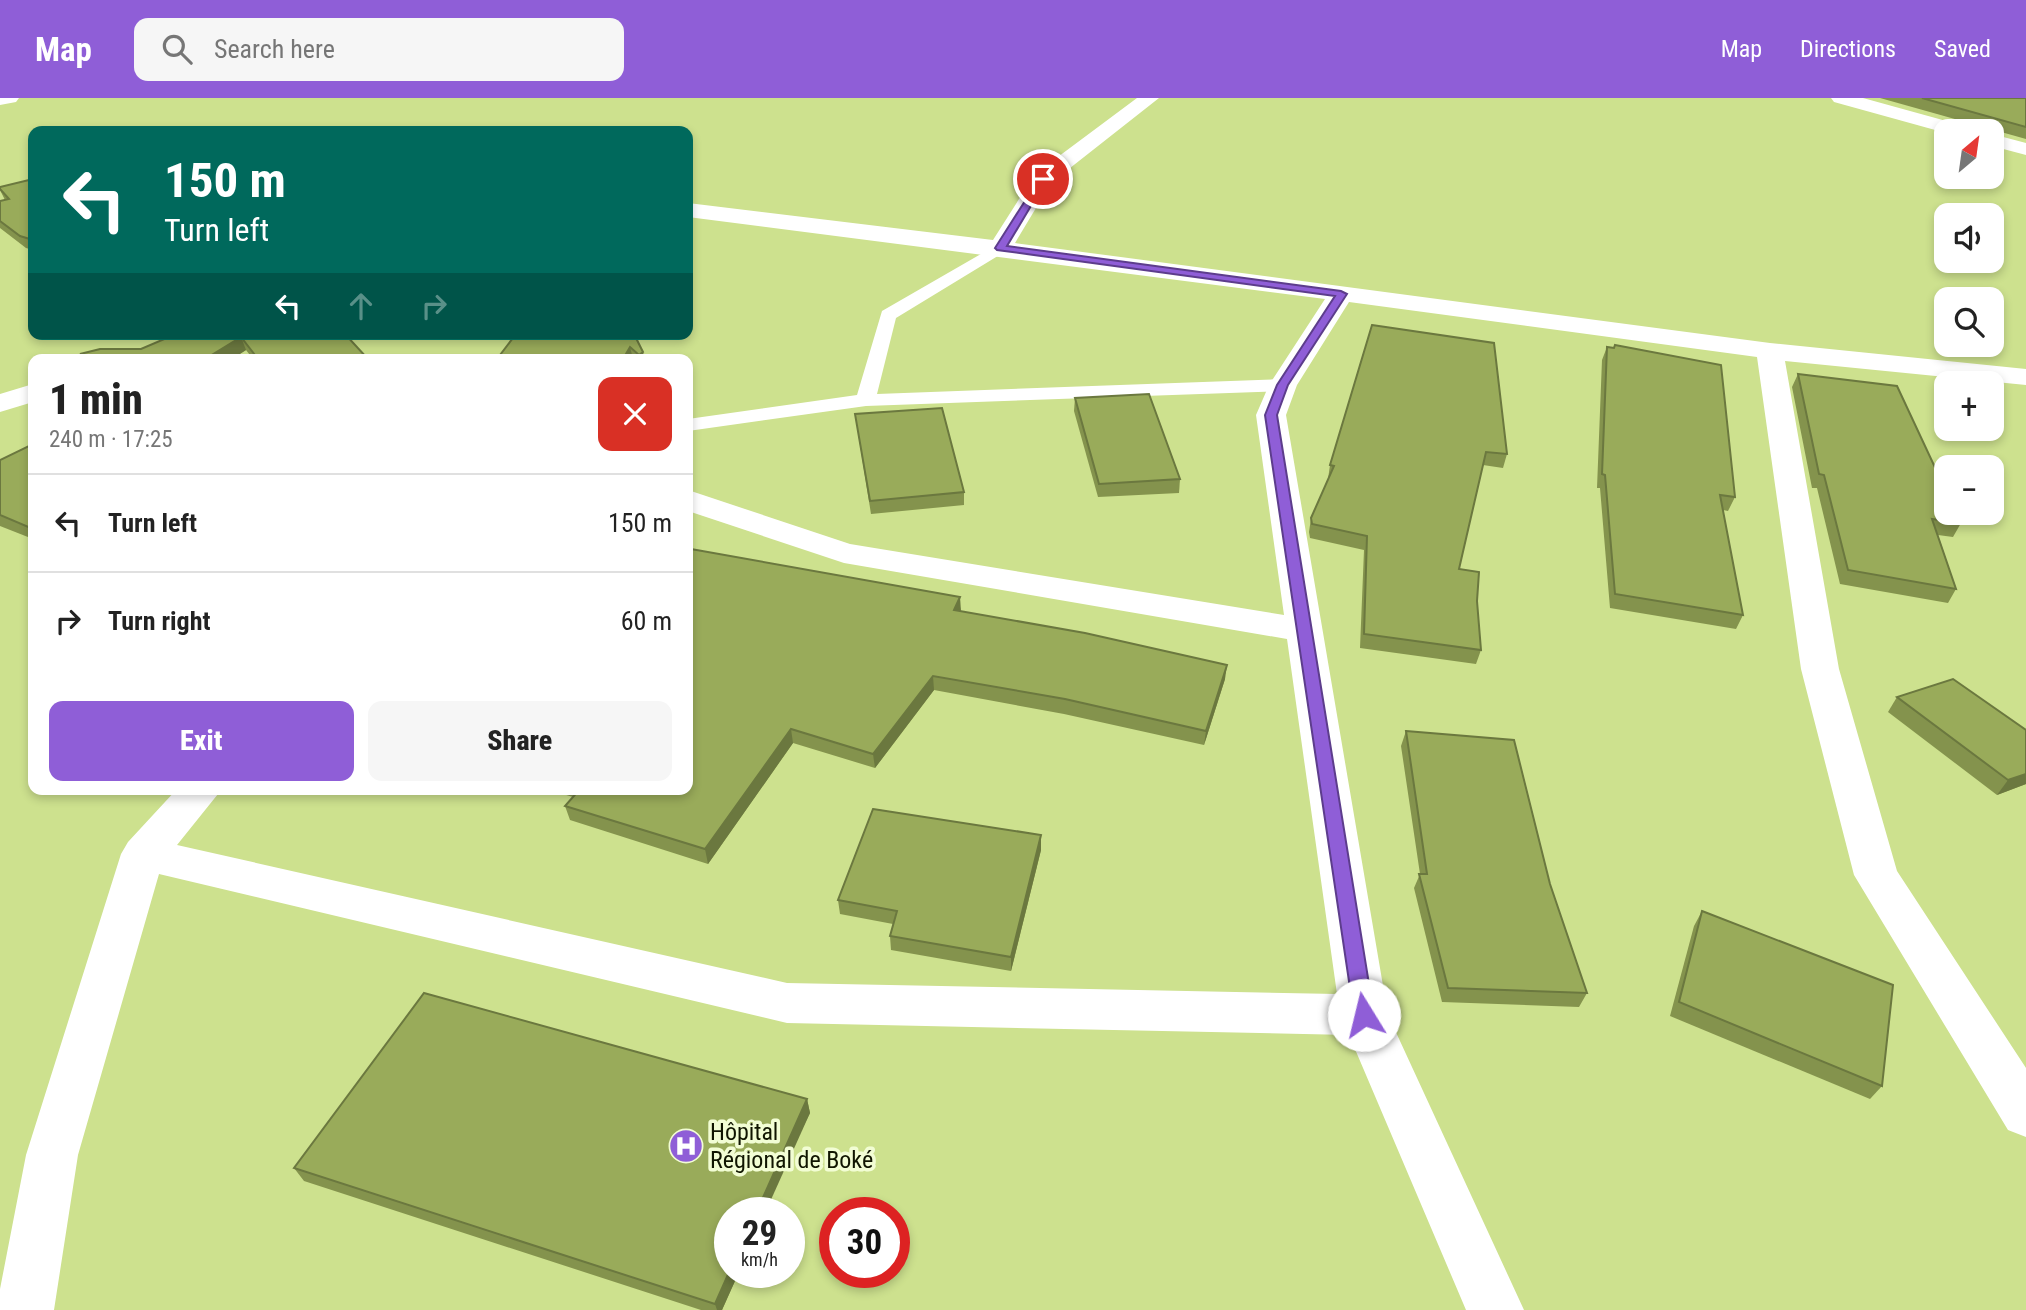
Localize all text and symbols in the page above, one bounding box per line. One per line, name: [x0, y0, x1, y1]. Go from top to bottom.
search box: [134, 18, 624, 81]
text: Map: [35, 30, 92, 69]
icon: search: [158, 30, 196, 68]
text: Search here: [214, 34, 335, 64]
text: Map: [1721, 35, 1762, 63]
text: Directions: [1800, 35, 1896, 63]
text: Saved: [1934, 35, 1991, 63]
north arrow: [1934, 119, 2004, 189]
map controls: [1934, 119, 2004, 525]
pin: [1013, 149, 1073, 209]
text: 150 m: [164, 152, 286, 209]
icon: left: [49, 154, 140, 245]
icon: arrive: [1024, 160, 1062, 198]
button: sound: [1934, 203, 2004, 273]
text: Turn left: [164, 211, 269, 249]
icon: left: [269, 287, 307, 325]
icon: ahead: [342, 287, 380, 325]
icon: right: [415, 287, 453, 325]
button: search: [1934, 287, 2004, 357]
button: +: [1934, 371, 2004, 441]
text: 1 min: [49, 375, 143, 424]
button: close: [598, 377, 672, 451]
text: 240 m · 17:25: [49, 426, 173, 453]
button: −: [1934, 455, 2004, 525]
icon: left: [49, 504, 87, 542]
text: Turn left: [108, 508, 197, 538]
text: 150 m: [608, 508, 672, 538]
icon: right: [49, 602, 87, 640]
text: Turn right: [108, 606, 210, 636]
text: 60 m: [621, 606, 672, 636]
button: Exit: [49, 701, 354, 781]
button: Share: [368, 701, 672, 781]
position arrow: [1327, 978, 1401, 1052]
place label: Hôpital Régional de Boké: [710, 1118, 873, 1174]
hospital icon: Hôpital Régional de Boké: [667, 1127, 705, 1165]
speed limit sign: 30: [819, 1197, 910, 1288]
text: 29: [742, 1213, 777, 1254]
text: km/h: [741, 1249, 778, 1270]

